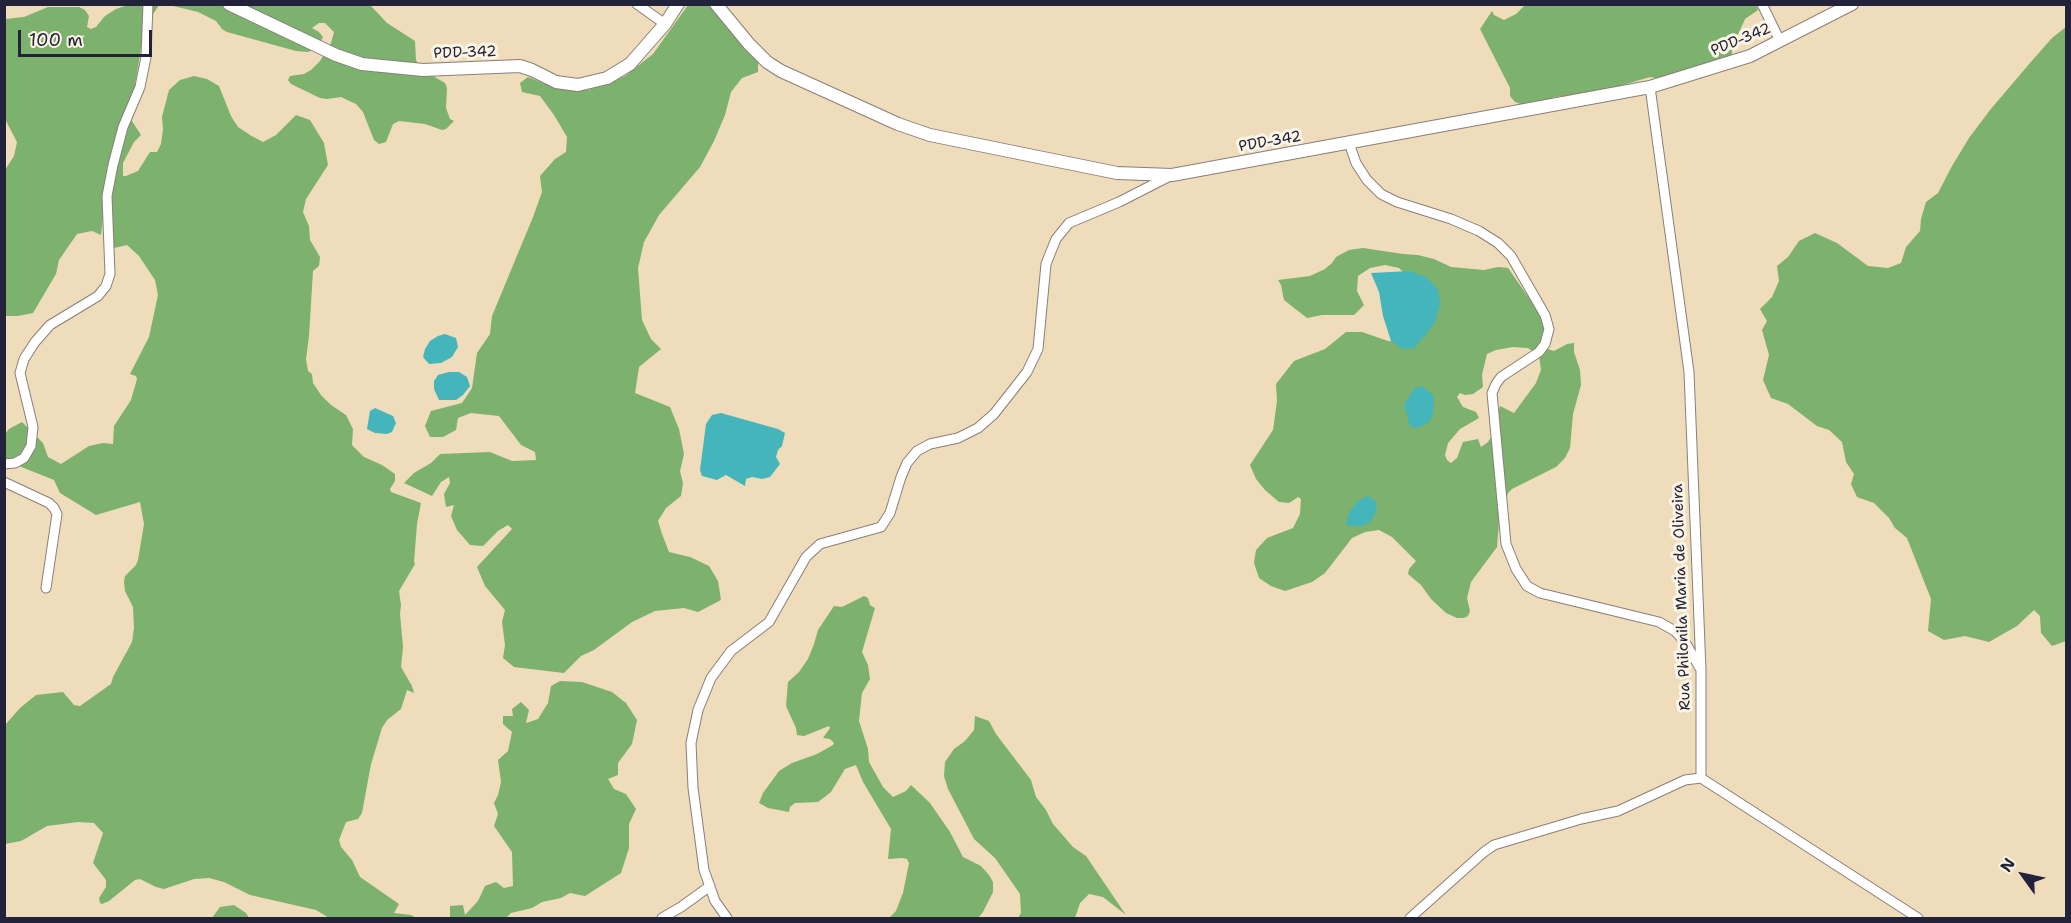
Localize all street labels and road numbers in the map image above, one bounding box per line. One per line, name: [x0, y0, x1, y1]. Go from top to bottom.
street label: PDD-342: [1708, 20, 1774, 60]
street label: PDD-342: [433, 43, 497, 63]
street label: PDD-342: [1237, 128, 1303, 156]
street label: Rua Philonila Maria de Oliveira: [1669, 483, 1695, 711]

